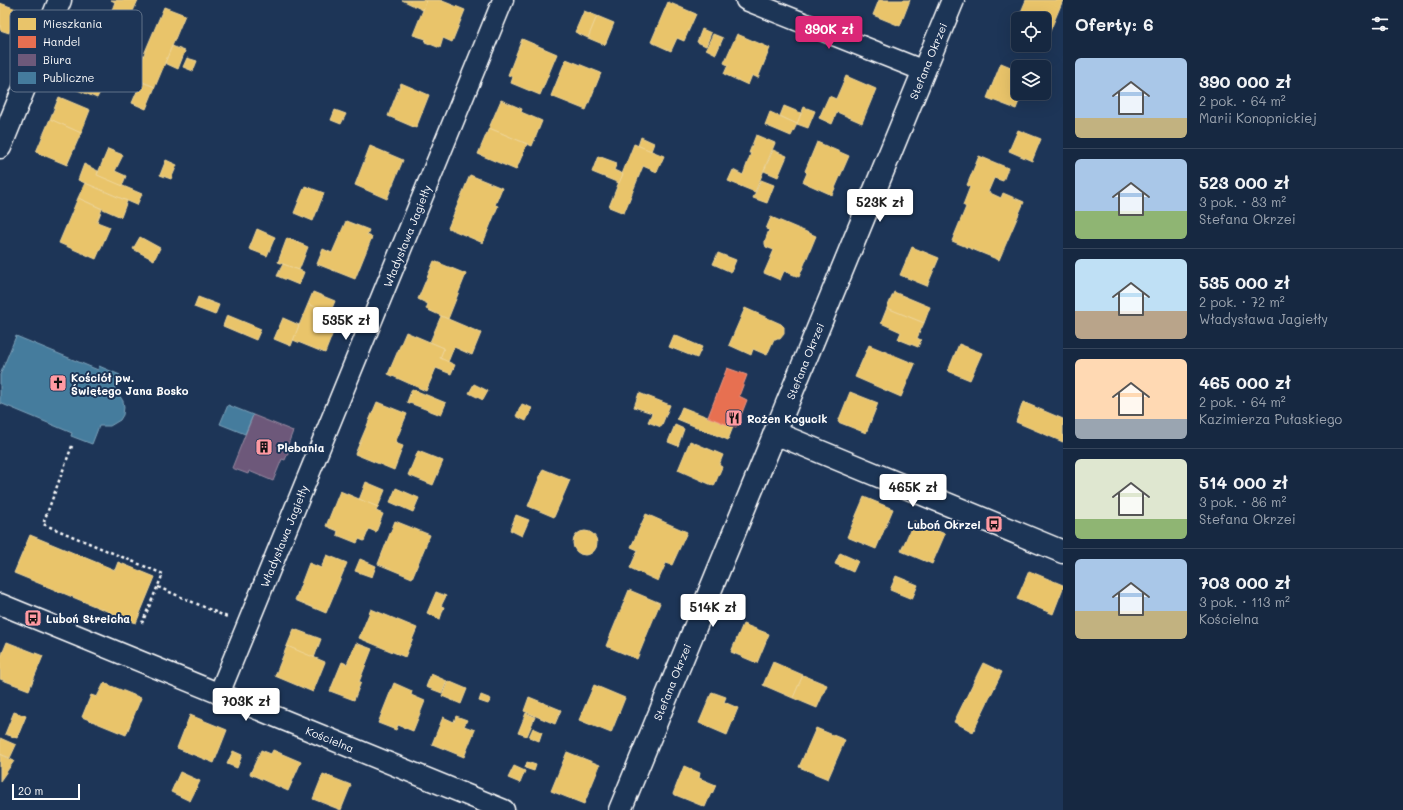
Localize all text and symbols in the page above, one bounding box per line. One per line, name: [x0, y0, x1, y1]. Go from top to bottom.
legend: [10, 10, 142, 92]
map controls: [1011, 12, 1051, 100]
button: locate: [1011, 12, 1051, 52]
text: Oferty: 6: [1075, 13, 1154, 35]
icon: filters: [1369, 13, 1391, 35]
text: Mieszkania: [43, 16, 103, 31]
pin: 390K zł: [792, 16, 866, 50]
text: 390K zł: [804, 20, 854, 37]
street label: Stefana Okrzei: [906, 20, 950, 102]
text: Handel: [43, 34, 80, 49]
text: Biura: [43, 52, 72, 67]
button: layers: [1011, 60, 1051, 100]
text: Publiczne: [43, 70, 95, 85]
text: 390 000 zł: [1199, 70, 1291, 92]
icon: home: [1107, 74, 1155, 122]
text: 2 pok. · 64 m²: [1199, 92, 1286, 109]
text: Marii Konopnickiej: [1199, 109, 1317, 126]
text: 523 000 zł: [1199, 171, 1289, 193]
icon: home: [1107, 175, 1155, 223]
street label: Władysława Jagiełły: [380, 182, 435, 289]
pin: 523K zł: [843, 189, 917, 223]
text: 523K zł: [856, 193, 904, 210]
text: 3 pok. · 83 m²: [1199, 193, 1286, 210]
text: Stefana Okrzei: [1199, 210, 1296, 227]
text: 535 000 zł: [1199, 271, 1290, 293]
icon: home: [1107, 275, 1155, 323]
text: 2 pok. · 72 m²: [1199, 293, 1285, 310]
pin: 535K zł: [309, 307, 383, 341]
text: Władysława Jagiełły: [1199, 310, 1328, 327]
text: 535K zł: [322, 311, 370, 328]
street label: Stefana Okrzei: [783, 320, 827, 402]
place label: Kościół pw. Świętego Jana Bosko: [71, 370, 189, 398]
text: 465 000 zł: [1199, 371, 1291, 393]
church icon: Kościół pw. Świętego Jana Bosko: [48, 373, 68, 393]
icon: home: [1107, 375, 1155, 423]
text: 2 pok. · 64 m²: [1199, 393, 1286, 410]
restaurant icon: Rożen Kogucik: [724, 408, 744, 428]
text: Kazimierza Pułaskiego: [1199, 410, 1342, 427]
place label: Rożen Kogucik: [747, 411, 827, 426]
building icon: Plebania: [254, 437, 274, 457]
place label: Plebania: [277, 440, 325, 455]
text: 514 000 zł: [1199, 471, 1288, 493]
pin: 465K zł: [876, 474, 950, 508]
icon: home: [1107, 475, 1155, 523]
text: 465K zł: [889, 478, 937, 495]
street label: Władysława Jagiełły: [257, 482, 312, 589]
text: 3 pok. · 86 m²: [1199, 493, 1286, 510]
text: Stefana Okrzei: [1199, 510, 1296, 527]
bus stop icon: Luboń Okrzei: [984, 514, 1004, 534]
place label: Luboń Okrzei: [907, 517, 981, 532]
text: 703 000 zł: [1199, 571, 1290, 593]
icon: home: [1107, 575, 1155, 623]
text: 3 pok. · 113 m²: [1199, 593, 1290, 610]
pin: 514K zł: [676, 594, 750, 628]
text: 514K zł: [690, 598, 736, 615]
bus stop icon: Luboń Streicha: [23, 608, 43, 628]
text: Kościelna: [1199, 610, 1259, 627]
place label: Luboń Streicha: [46, 611, 130, 626]
street label: Stefana Okrzei: [650, 641, 694, 723]
pin: 703K zł: [209, 688, 283, 722]
text: 703K zł: [222, 692, 270, 709]
street label: Kościelna: [304, 723, 357, 756]
scale bar: [12, 782, 80, 801]
text: 20 m: [18, 783, 43, 798]

